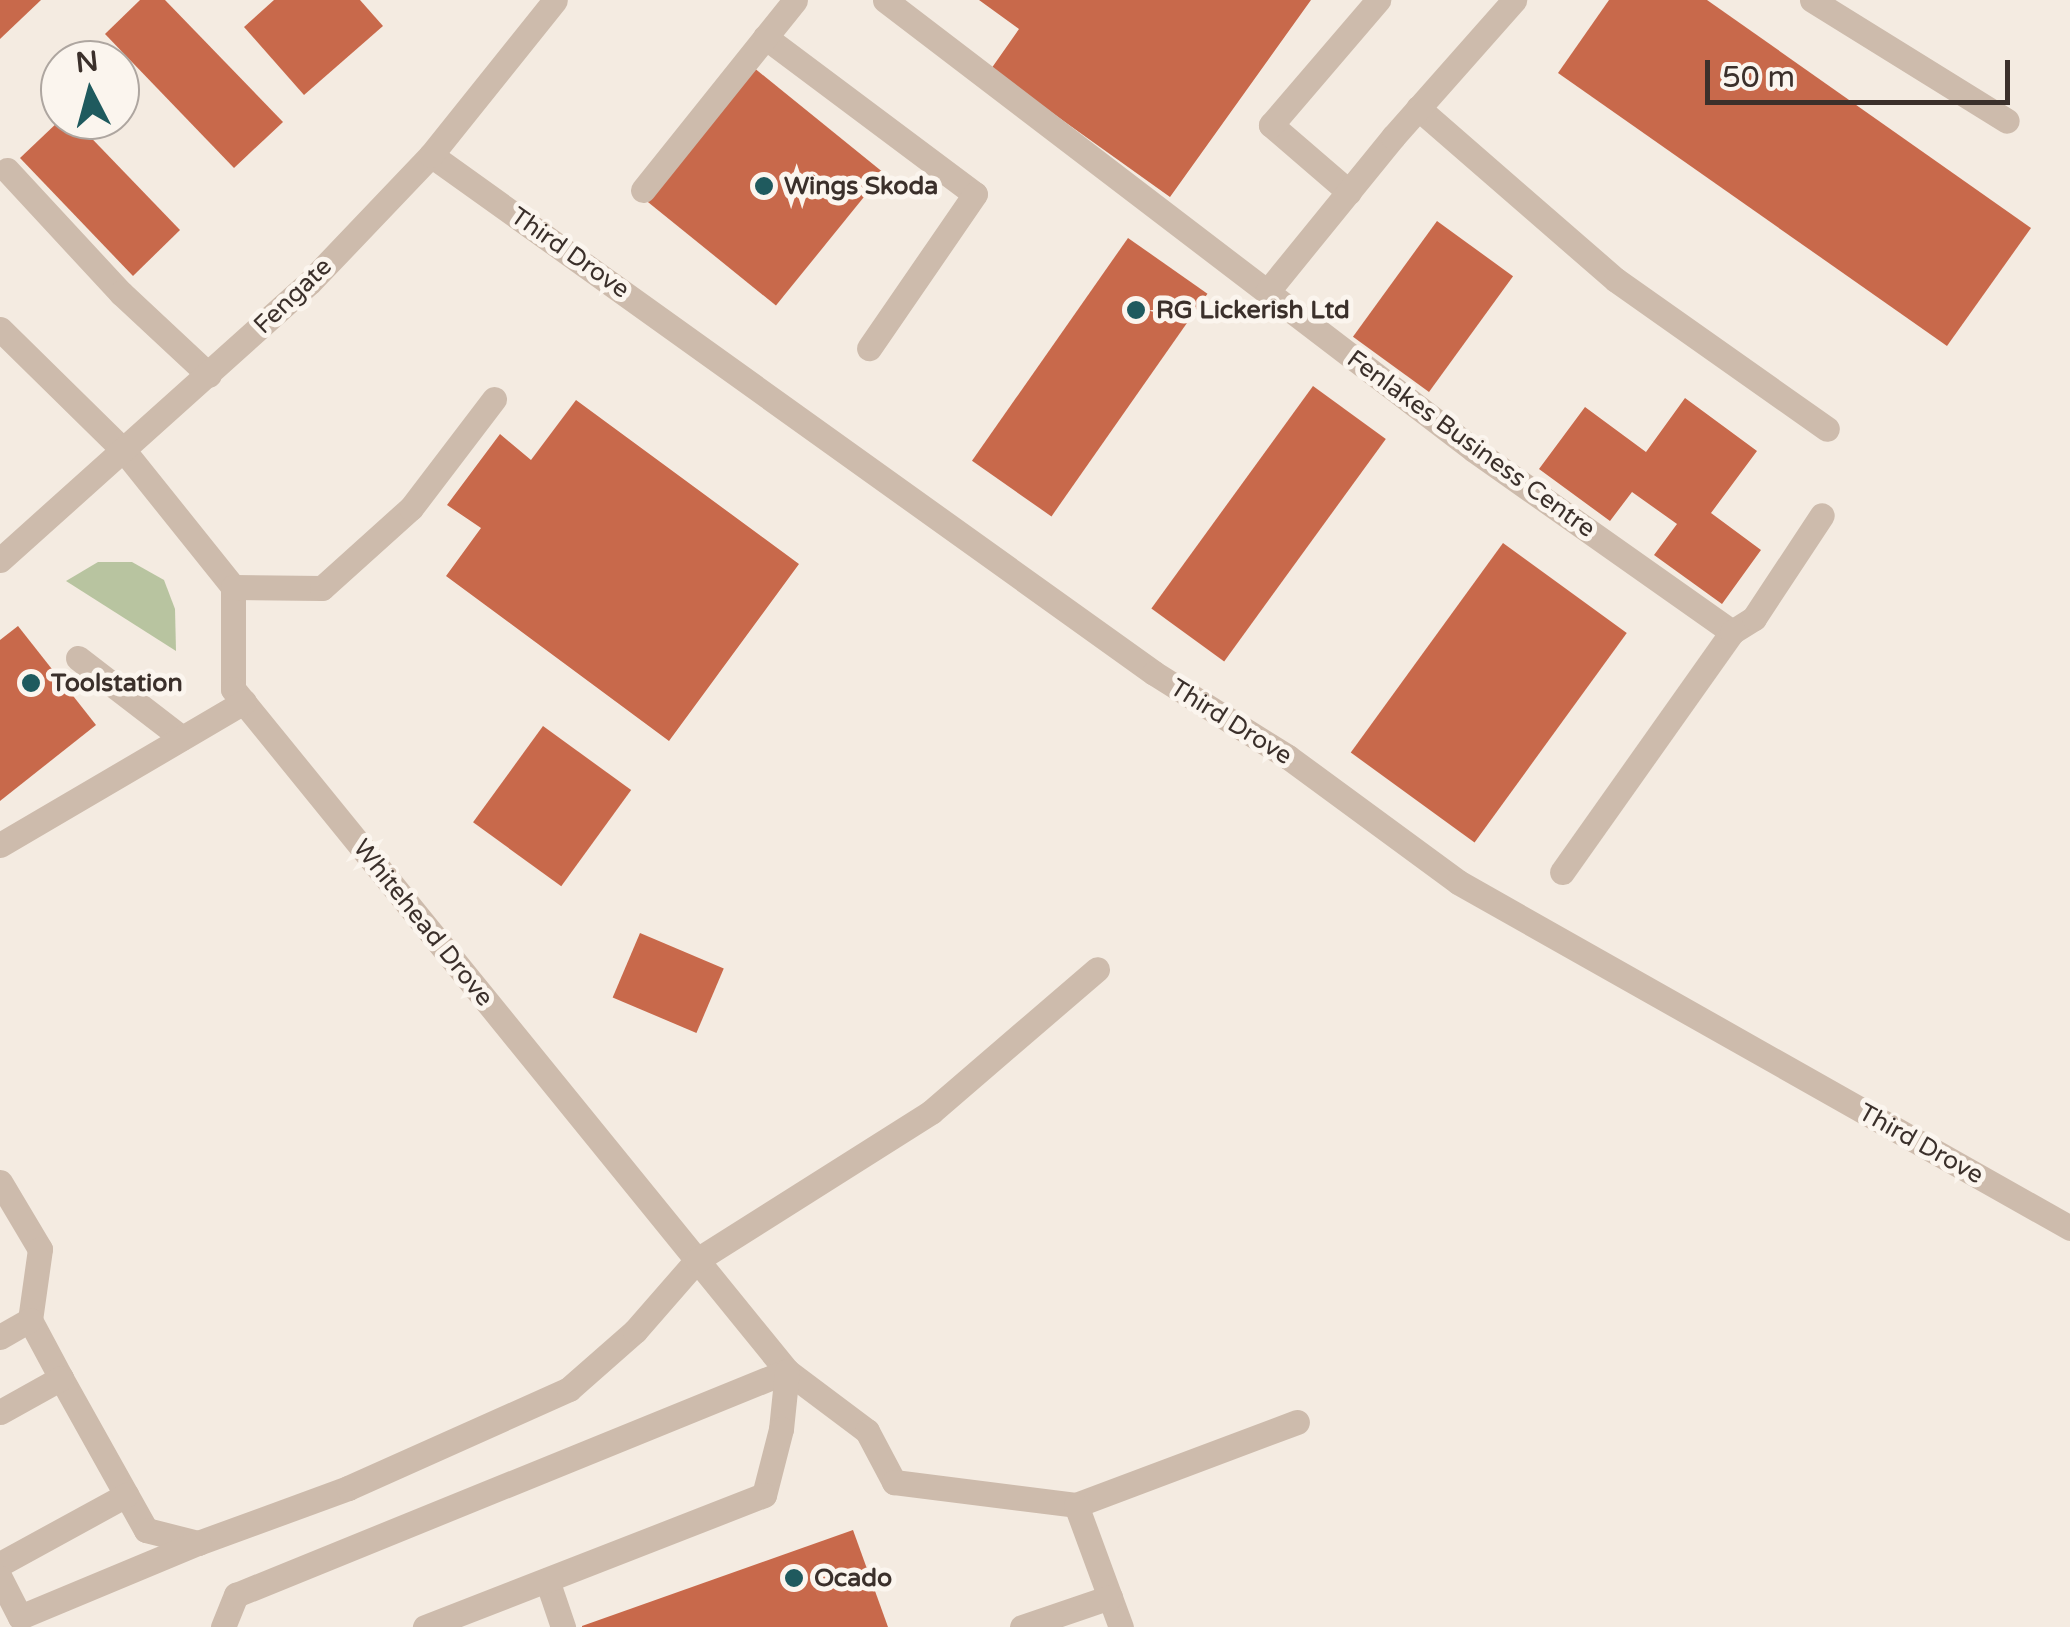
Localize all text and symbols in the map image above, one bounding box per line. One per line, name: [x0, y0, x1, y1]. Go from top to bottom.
north arrow: [40, 40, 140, 140]
scale bar: [1710, 40, 2015, 102]
text: N: [74, 44, 100, 80]
text: 50 m: [1722, 59, 1795, 96]
place label: Wings Skoda: [784, 171, 938, 201]
marker: Wings Skoda: [753, 175, 775, 197]
street label: Third Drove: [505, 201, 635, 305]
street label: Fengate: [248, 252, 338, 340]
place label: RG Lickerish Ltd: [1156, 295, 1350, 325]
marker: RG Lickerish Ltd: [1125, 299, 1147, 321]
street label: Fenlakes Business Centre: [1341, 344, 1601, 544]
place label: Toolstation: [51, 668, 183, 698]
marker: Toolstation: [20, 672, 42, 694]
street label: Third Drove: [1165, 673, 1297, 771]
street label: Whitehead Drove: [347, 834, 499, 1012]
street label: Third Drove: [1853, 1097, 1989, 1191]
place label: Ocado: [814, 1563, 892, 1593]
marker: Ocado: [783, 1567, 805, 1589]

